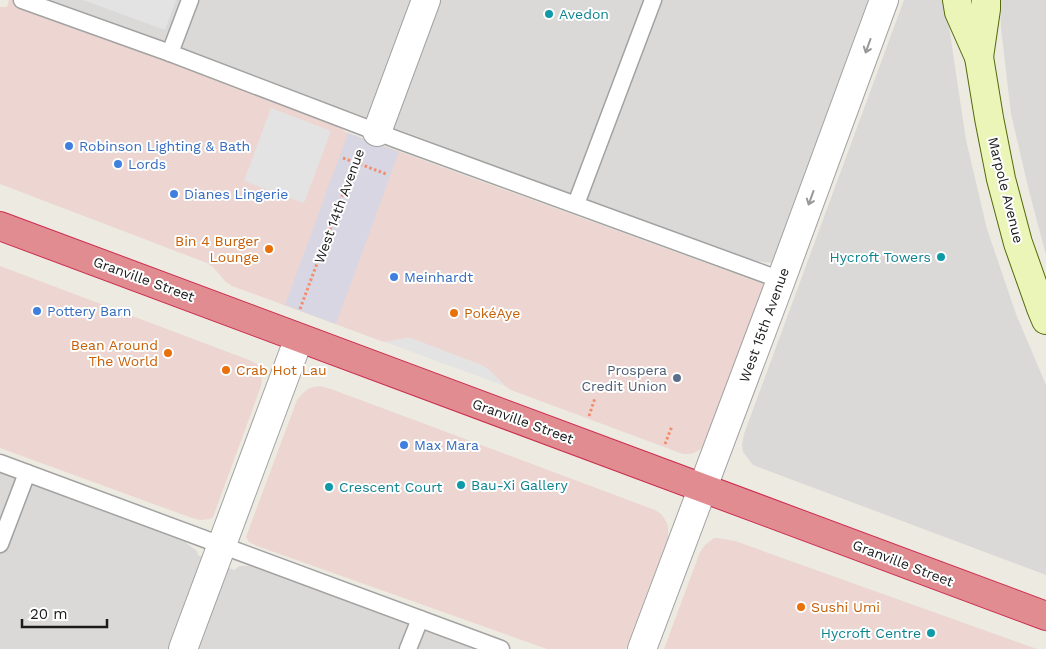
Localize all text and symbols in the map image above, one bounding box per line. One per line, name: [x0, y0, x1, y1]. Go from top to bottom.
place label: Avedon: [559, 6, 609, 22]
marker: Avedon: [543, 8, 555, 20]
one-way arrow: [863, 38, 872, 53]
street label: Marpole Avenue: [985, 135, 1027, 245]
place label: Robinson Lighting & Bath: [79, 138, 250, 154]
marker: Robinson Lighting & Bath: [63, 140, 75, 152]
street label: West 14th Avenue: [311, 146, 367, 266]
place label: Lords: [128, 156, 166, 172]
marker: Lords: [112, 158, 124, 170]
place label: Dianes Lingerie: [184, 186, 288, 202]
marker: Dianes Lingerie: [168, 188, 180, 200]
one-way arrow: [806, 190, 815, 205]
place label: Bin 4 Burger Lounge: [175, 233, 259, 265]
marker: Bin 4 Burger Lounge: [263, 243, 275, 255]
place label: Hycroft Towers: [829, 249, 931, 265]
marker: Hycroft Towers: [935, 251, 947, 263]
street label: Granville Street: [91, 253, 197, 305]
street label: West 15th Avenue: [736, 266, 792, 384]
place label: Meinhardt: [404, 269, 473, 285]
marker: Meinhardt: [388, 271, 400, 283]
place label: Pottery Barn: [47, 303, 131, 319]
marker: Pottery Barn: [31, 305, 43, 317]
place label: PokéAye: [464, 305, 520, 321]
marker: PokéAye: [448, 307, 460, 319]
place label: Bean Around The World: [71, 337, 158, 369]
marker: Bean Around The World: [162, 347, 174, 359]
place label: Crab Hot Lau: [236, 362, 327, 378]
place label: Prospera Credit Union: [581, 362, 667, 394]
marker: Crab Hot Lau: [220, 364, 232, 376]
marker: Prospera Credit Union: [671, 372, 683, 384]
street label: Granville Street: [470, 395, 576, 447]
place label: Max Mara: [414, 437, 479, 453]
marker: Max Mara: [398, 439, 410, 451]
place label: Bau-Xi Gallery: [471, 477, 568, 493]
place label: Crescent Court: [339, 479, 443, 495]
marker: Bau-Xi Gallery: [455, 479, 467, 491]
marker: Crescent Court: [323, 481, 335, 493]
street label: Granville Street: [850, 536, 956, 590]
scale bar: [22, 596, 108, 628]
place label: Sushi Umi: [811, 599, 880, 615]
marker: Sushi Umi: [795, 601, 807, 613]
text: 20 m: [30, 605, 68, 623]
place label: Hycroft Centre: [821, 625, 921, 641]
marker: Hycroft Centre: [925, 627, 937, 639]

